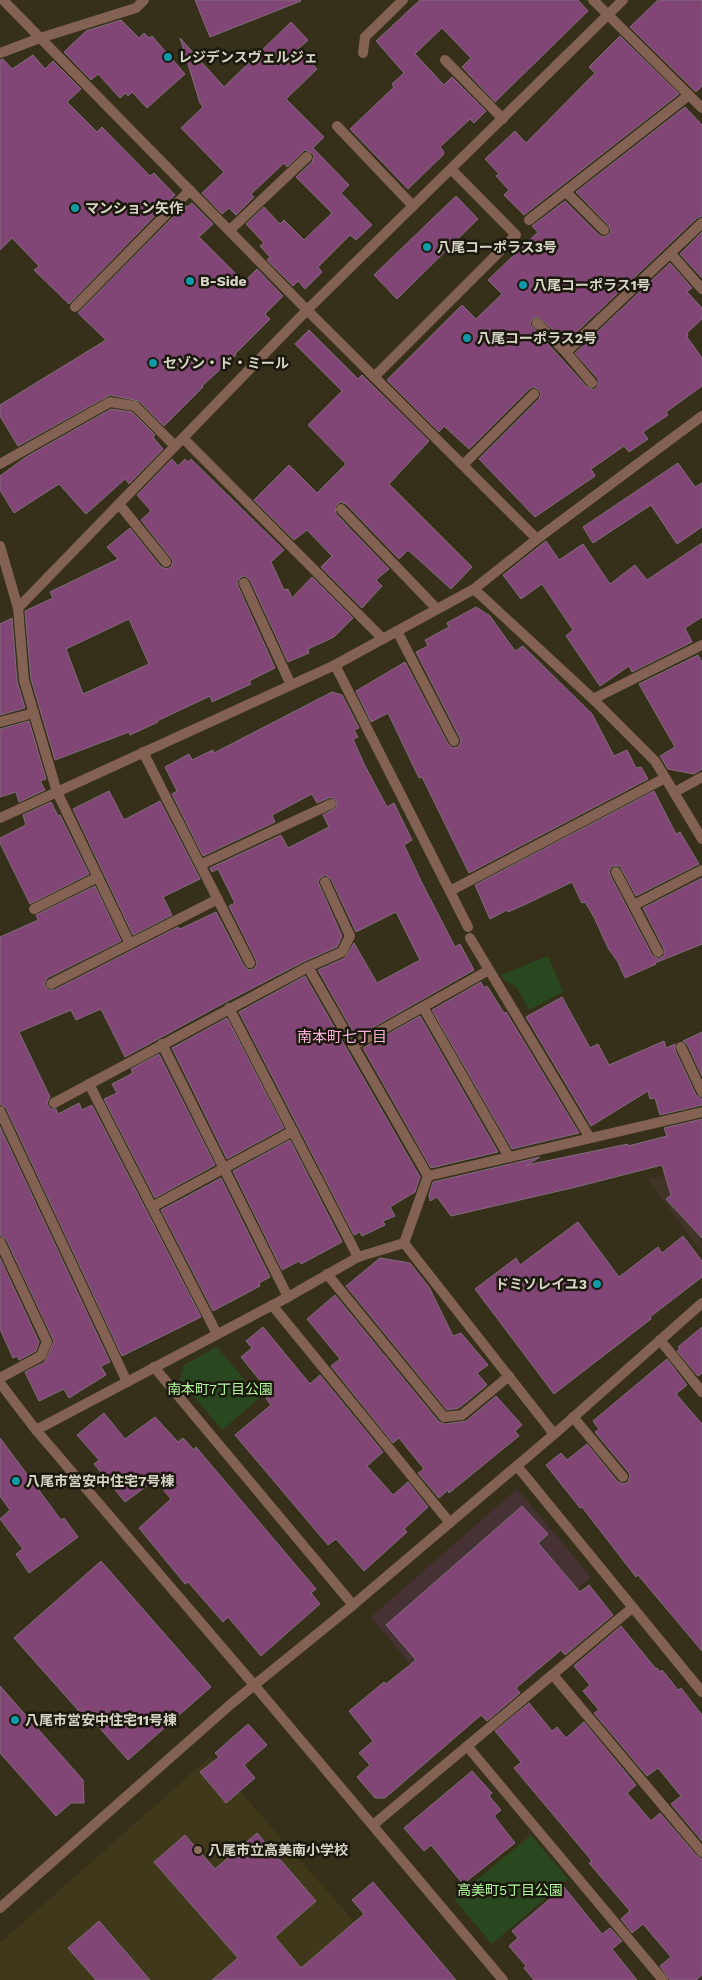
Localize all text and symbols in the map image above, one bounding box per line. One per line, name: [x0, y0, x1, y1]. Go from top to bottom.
place label: レジデンスヴェルジェ: [178, 49, 318, 65]
marker: レジデンスヴェルジェ: [162, 51, 174, 63]
place label: マンション矢作: [85, 200, 183, 216]
marker: マンション矢作: [69, 202, 81, 214]
place label: 八尾コーポラス3号: [437, 239, 557, 255]
marker: 八尾コーポラス3号: [421, 241, 433, 253]
place label: B-Side: [200, 273, 247, 289]
marker: B-Side: [184, 275, 196, 287]
place label: 八尾コーポラス1号: [533, 277, 651, 293]
marker: 八尾コーポラス1号: [517, 279, 529, 291]
place label: 八尾コーポラス2号: [477, 330, 597, 346]
marker: 八尾コーポラス2号: [461, 332, 473, 344]
place label: セゾン・ド・ミール: [163, 355, 289, 371]
marker: セゾン・ド・ミール: [147, 357, 159, 369]
district label: 南本町七丁目: [297, 1028, 387, 1046]
place label: ドミソレイユ3: [495, 1276, 587, 1292]
marker: ドミソレイユ3: [591, 1278, 603, 1290]
park label: 南本町7丁目公園: [167, 1381, 273, 1397]
place label: 八尾市営安中住宅7号棟: [26, 1473, 175, 1489]
marker: 八尾市営安中住宅7号棟: [10, 1475, 22, 1487]
place label: 八尾市営安中住宅11号棟: [25, 1712, 177, 1728]
marker: 八尾市営安中住宅11号棟: [9, 1714, 21, 1726]
place label: 八尾市立高美南小学校: [208, 1842, 348, 1858]
marker: 八尾市立高美南小学校: [192, 1844, 204, 1856]
park label: 高美町5丁目公園: [457, 1882, 563, 1898]

